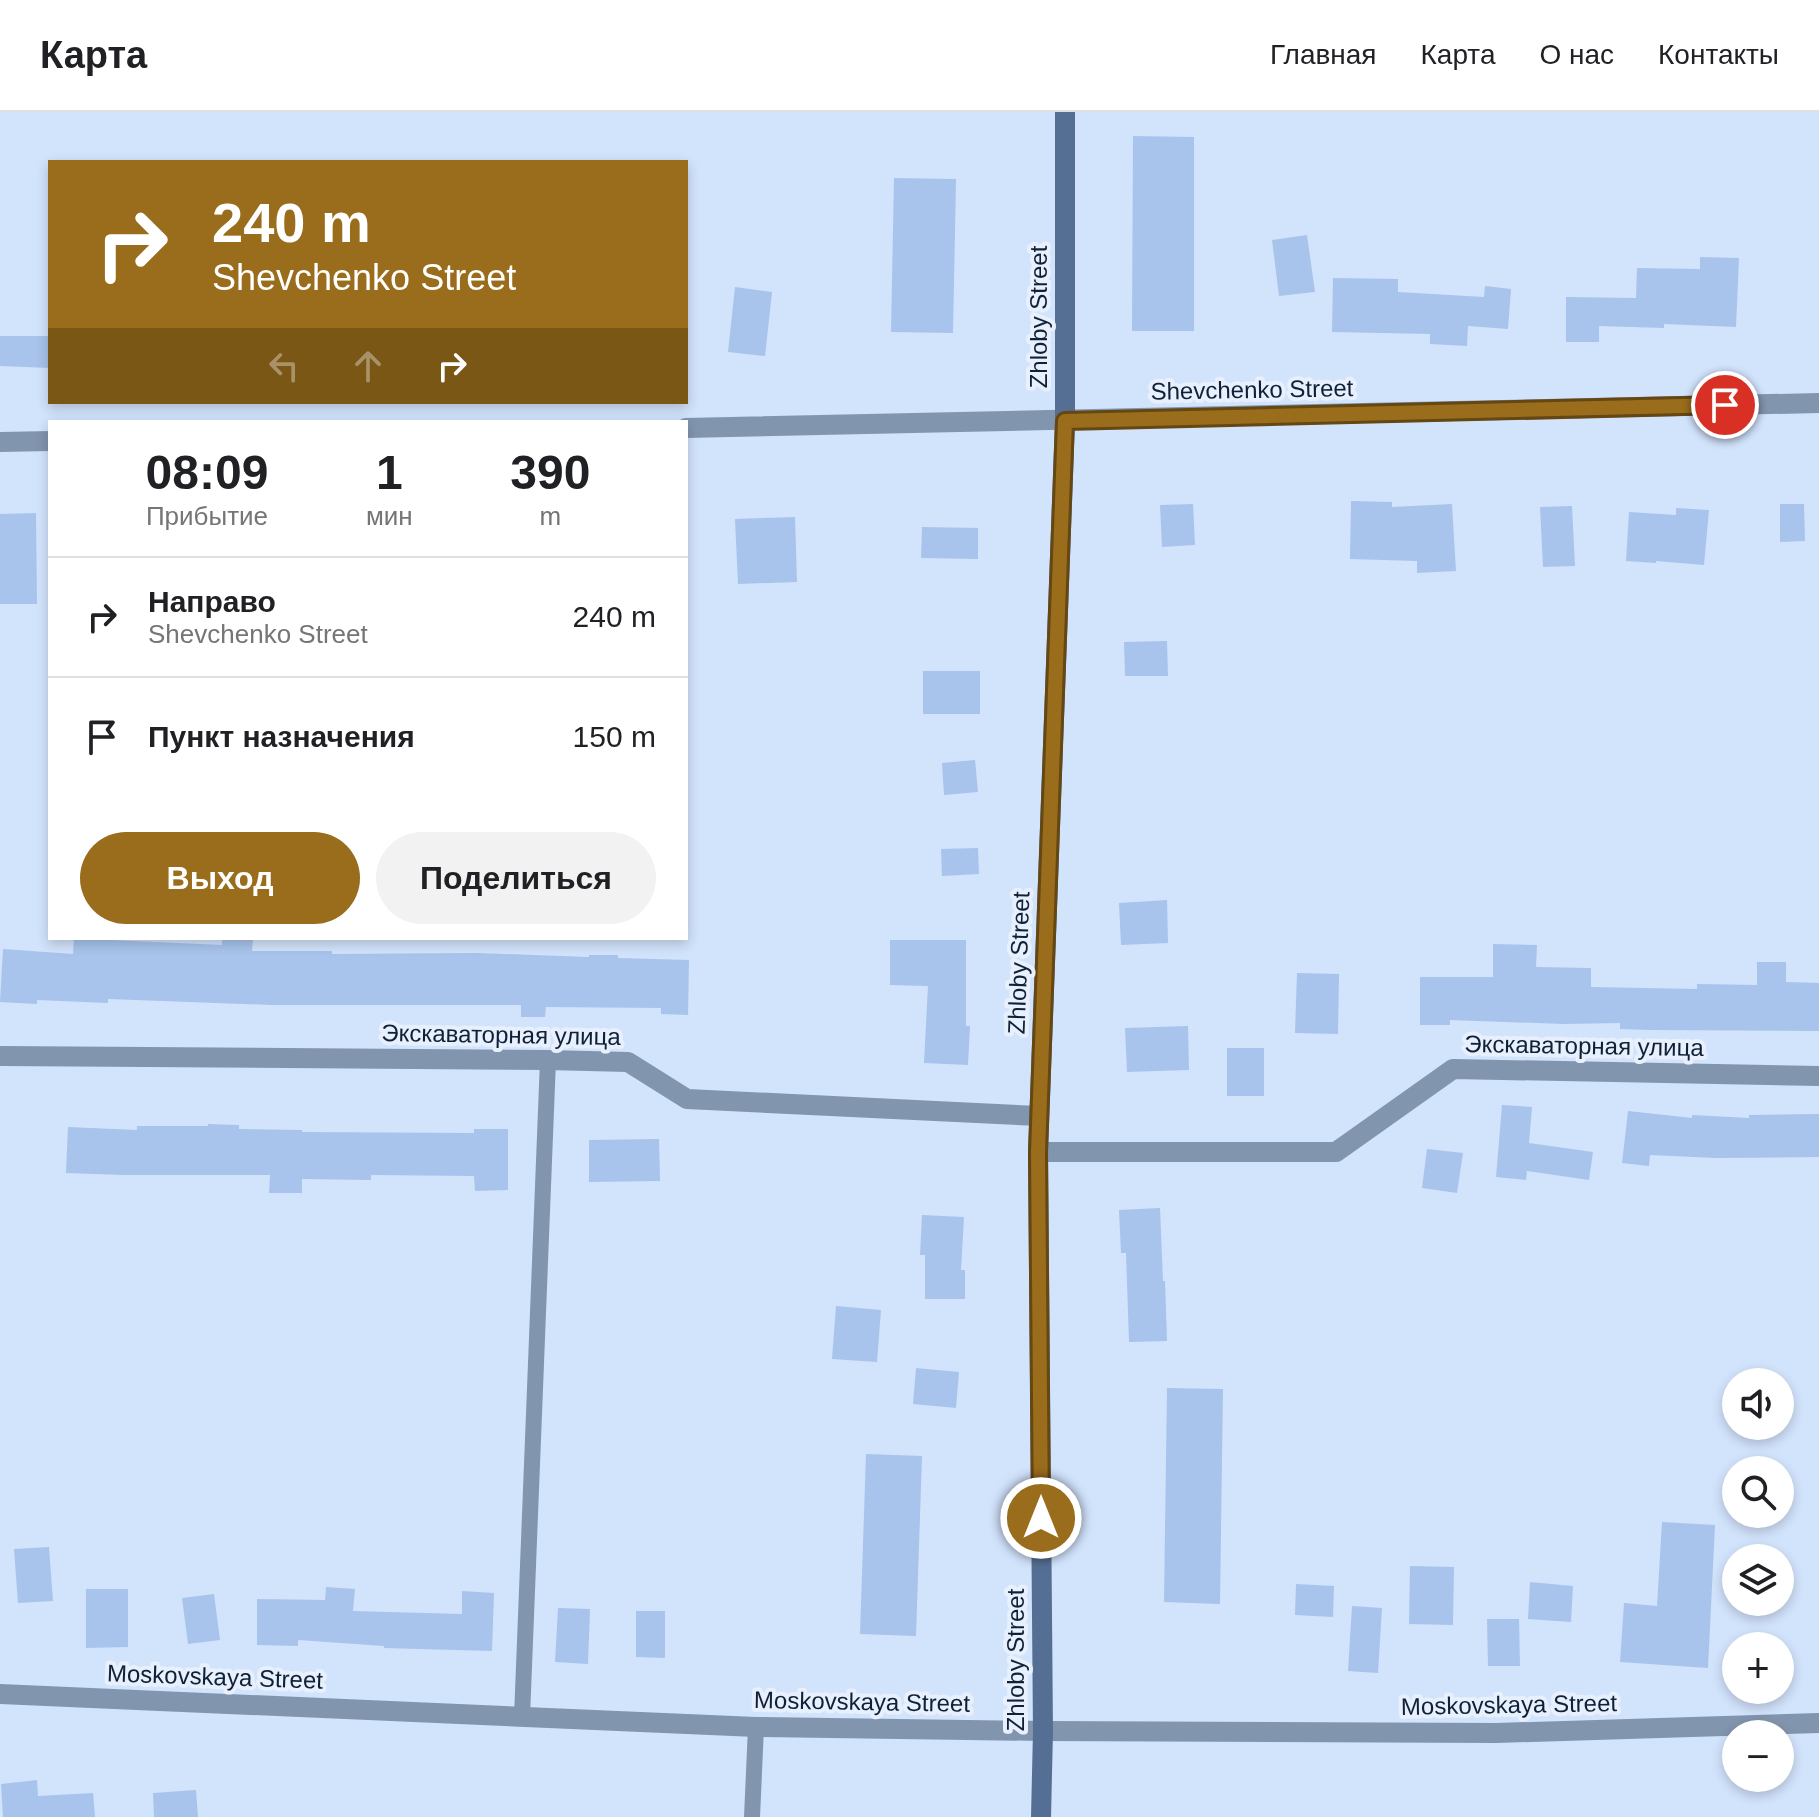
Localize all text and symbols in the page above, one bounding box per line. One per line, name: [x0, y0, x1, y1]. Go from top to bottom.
text: Карта: [40, 34, 147, 76]
text: Главная: [1270, 39, 1377, 70]
text: Карта: [1421, 39, 1495, 70]
text: О нас: [1539, 39, 1614, 70]
text: Контакты: [1658, 39, 1779, 70]
text: 240 m: [212, 191, 371, 254]
icon: right: [80, 192, 184, 296]
street label: Zhloby Street: [1025, 245, 1052, 388]
text: Shevchenko Street: [212, 257, 516, 298]
icon: left: [262, 344, 306, 388]
icon: ahead: [346, 344, 390, 388]
icon: right: [430, 344, 474, 388]
pin: [1691, 371, 1759, 439]
street label: Shevchenko Street: [1150, 374, 1354, 405]
icon: arrive: [1703, 383, 1747, 427]
text: 08:09: [146, 446, 268, 499]
text: 1: [376, 446, 403, 499]
text: 390: [510, 446, 590, 499]
text: Прибытие: [146, 501, 268, 531]
text: мин: [366, 501, 413, 531]
text: m: [540, 501, 561, 531]
text: Направо: [148, 585, 276, 618]
icon: right: [80, 595, 124, 639]
text: 240 m: [573, 600, 656, 633]
text: Shevchenko Street: [148, 619, 368, 649]
icon: arrive: [80, 715, 124, 759]
text: Пункт назначения: [148, 720, 415, 753]
text: 150 m: [573, 720, 656, 753]
button: Выход: [80, 832, 360, 924]
button: Поделиться: [376, 832, 656, 924]
street label: Zhloby Street: [1003, 891, 1034, 1035]
street label: Экскаваторная улица: [381, 1019, 622, 1050]
street label: Экскаваторная улица: [1464, 1030, 1705, 1061]
map controls: [1722, 1368, 1794, 1792]
button: sound: [1722, 1368, 1794, 1440]
button: search: [1722, 1456, 1794, 1528]
position arrow: [999, 1476, 1083, 1560]
button: layers: [1722, 1544, 1794, 1616]
street label: Zhloby Street: [1002, 1588, 1029, 1731]
button: +: [1722, 1632, 1794, 1704]
street label: Moskovskaya Street: [107, 1659, 324, 1694]
street label: Moskovskaya Street: [754, 1686, 971, 1717]
street label: Moskovskaya Street: [1401, 1689, 1618, 1720]
button: −: [1722, 1720, 1794, 1792]

